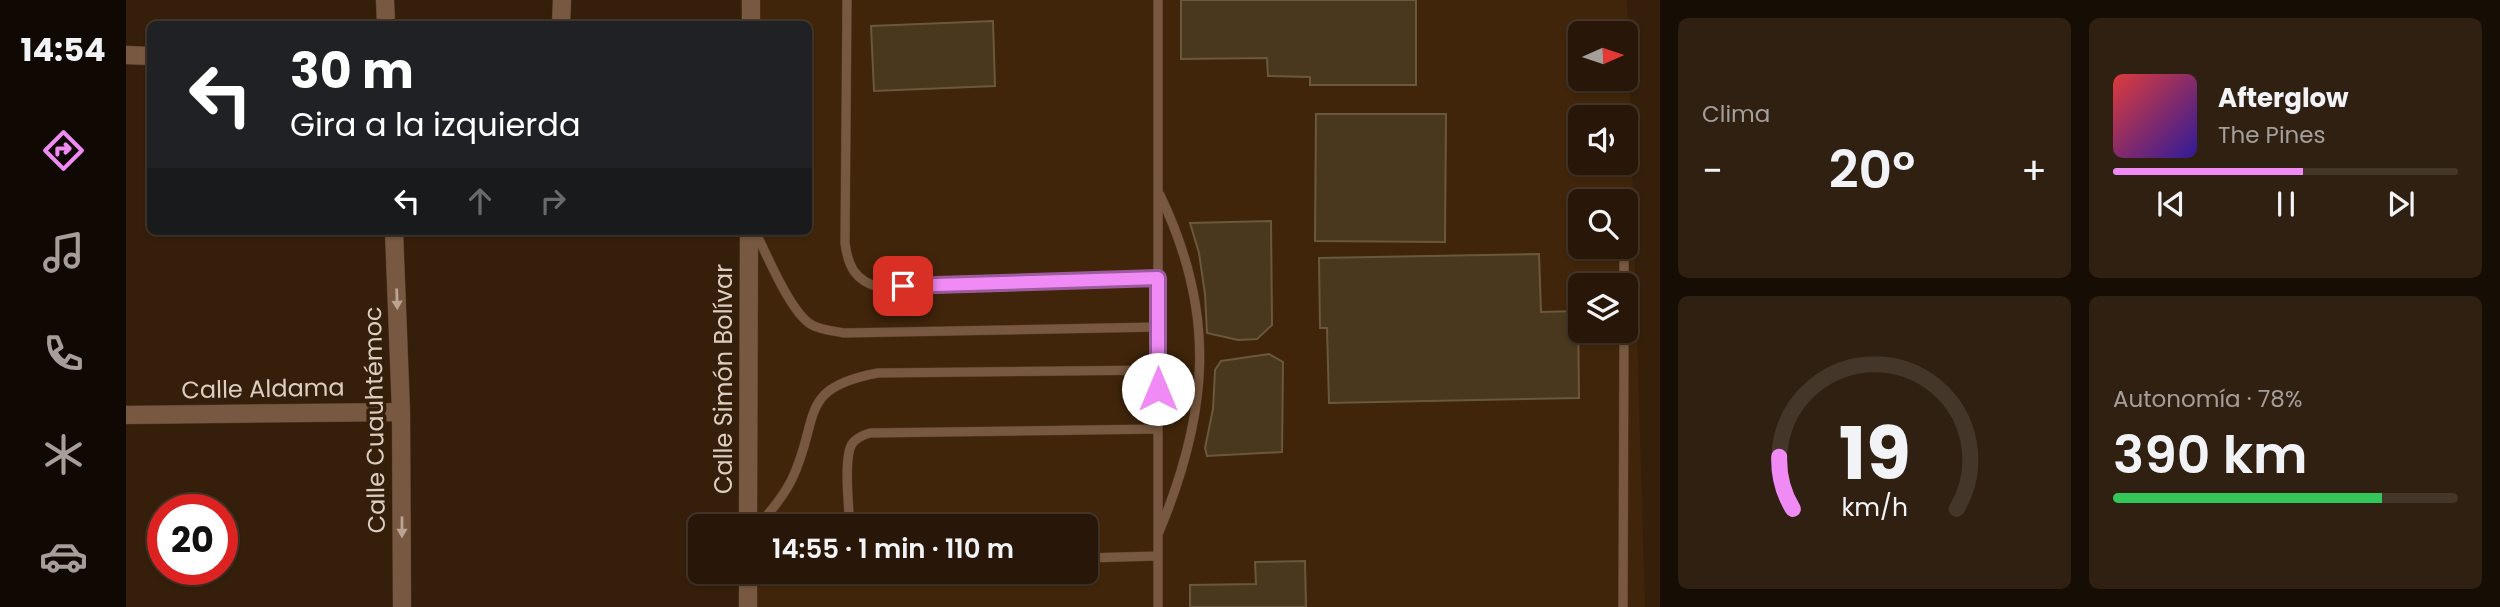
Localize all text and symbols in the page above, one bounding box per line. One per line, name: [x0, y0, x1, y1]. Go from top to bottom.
north arrow: [1568, 21, 1638, 91]
map controls: [1568, 21, 1638, 343]
text: 14:54: [20, 27, 106, 72]
text: 30 m: [290, 37, 414, 105]
icon: left: [175, 49, 266, 140]
text: Afterglow: [2218, 80, 2349, 116]
text: Clima: [1702, 98, 1770, 130]
text: Gira a la izquierda: [290, 102, 581, 147]
button: sound: [1568, 105, 1638, 175]
text: The Pines: [2218, 119, 2326, 151]
icon: directions: [39, 126, 88, 175]
text: 20°: [1829, 133, 1915, 206]
text: −: [1702, 144, 1723, 197]
text: +: [2021, 144, 2047, 197]
icon: left: [388, 182, 426, 220]
icon: ahead: [461, 182, 499, 220]
icon: right: [534, 182, 572, 220]
icon: previous: [2152, 185, 2190, 223]
icon: pause: [2267, 185, 2305, 223]
icon: next: [2382, 185, 2420, 223]
button: search: [1568, 189, 1638, 259]
icon: music: [39, 228, 88, 277]
pin: [873, 256, 933, 316]
street label: Calle Simón Bolívar: [707, 264, 740, 494]
icon: arrive: [884, 267, 922, 305]
button: layers: [1568, 273, 1638, 343]
one-way arrow: [391, 288, 402, 310]
street label: Calle Cuauhtémoc: [356, 306, 393, 534]
icon: phone: [39, 329, 88, 378]
position arrow: [1121, 352, 1195, 426]
street label: Calle Aldama: [181, 371, 345, 406]
text: Autonomía · 78%: [2113, 383, 2302, 415]
text: 19: [1838, 403, 1911, 504]
text: 390 km: [2113, 418, 2308, 491]
icon: climate: [39, 430, 88, 479]
text: km/h: [1841, 489, 1908, 524]
speed limit sign: 20: [147, 494, 238, 585]
one-way arrow: [396, 516, 408, 538]
text: 14:55 · 1 min · 110 m: [772, 531, 1014, 567]
icon: car: [39, 532, 88, 581]

